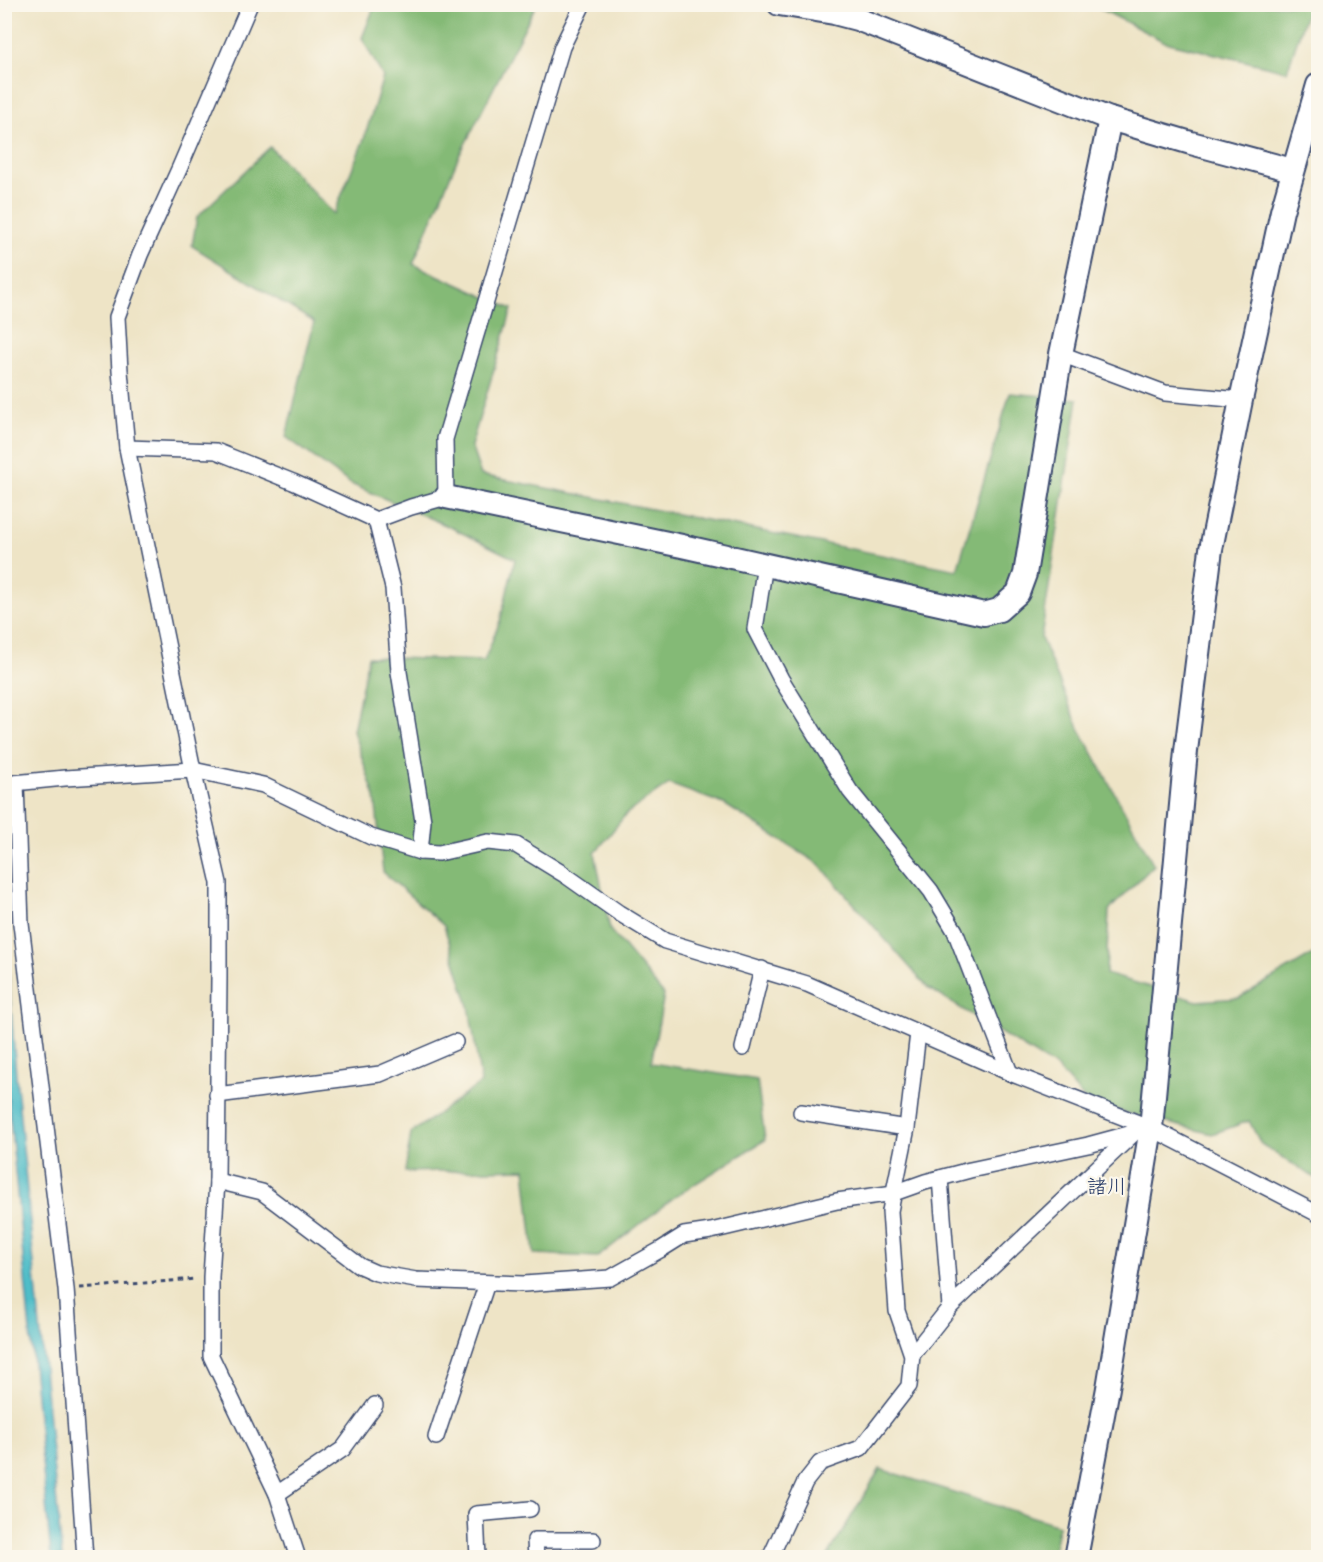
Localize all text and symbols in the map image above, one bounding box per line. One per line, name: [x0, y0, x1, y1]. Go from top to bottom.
district label: 諸川: [1087, 1174, 1127, 1199]

